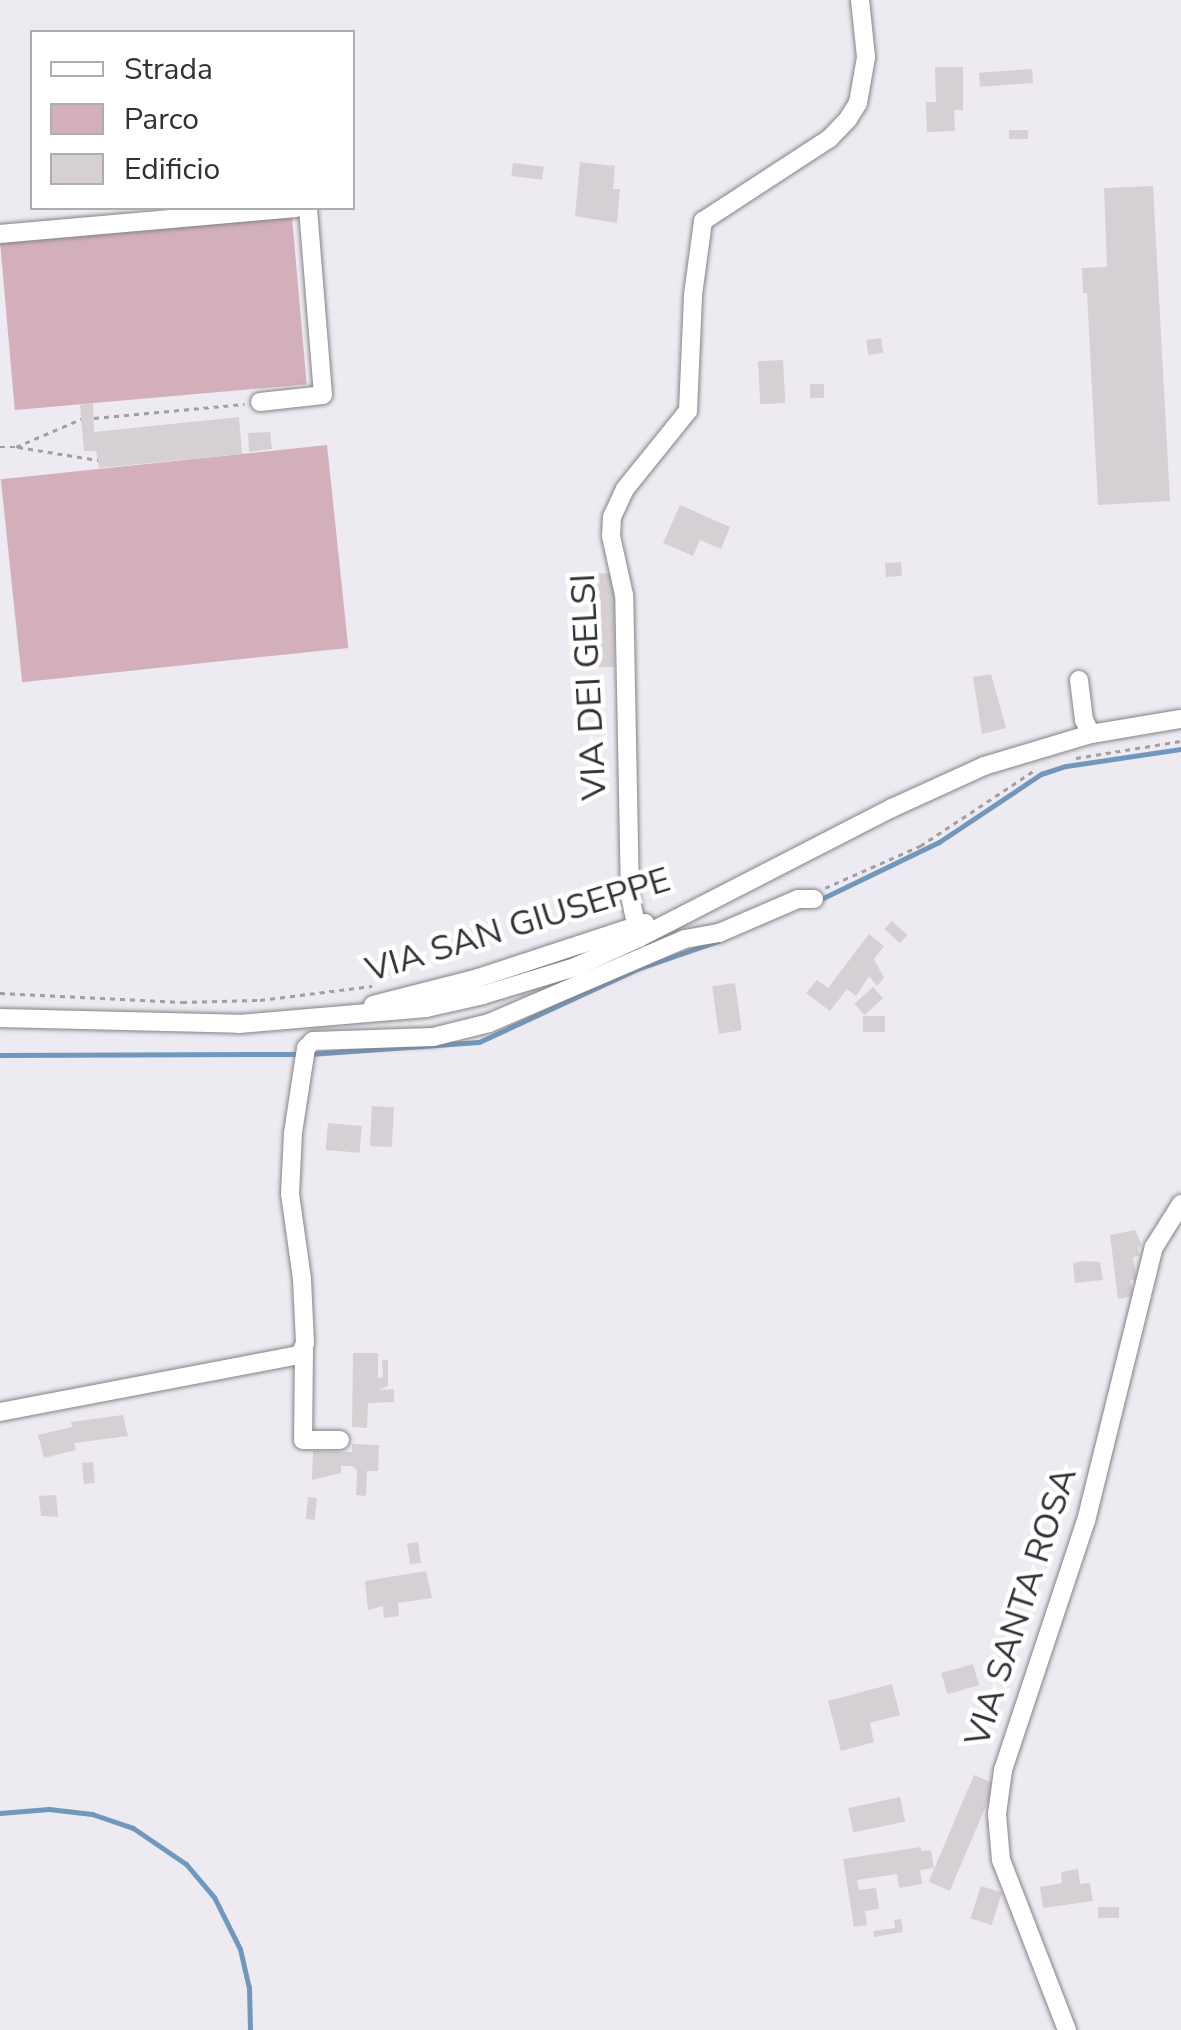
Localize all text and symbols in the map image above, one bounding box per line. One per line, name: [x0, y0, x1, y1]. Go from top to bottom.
legend: [30, 30, 355, 210]
text: Strada: [124, 49, 213, 90]
text: Parco: [124, 99, 199, 140]
text: Edificio: [124, 149, 220, 190]
street label: VIA DEI GELSI: [562, 573, 616, 801]
street label: VIA SAN GIUSEPPE: [361, 859, 675, 991]
street label: VIA SANTA ROSA: [956, 1462, 1086, 1752]

